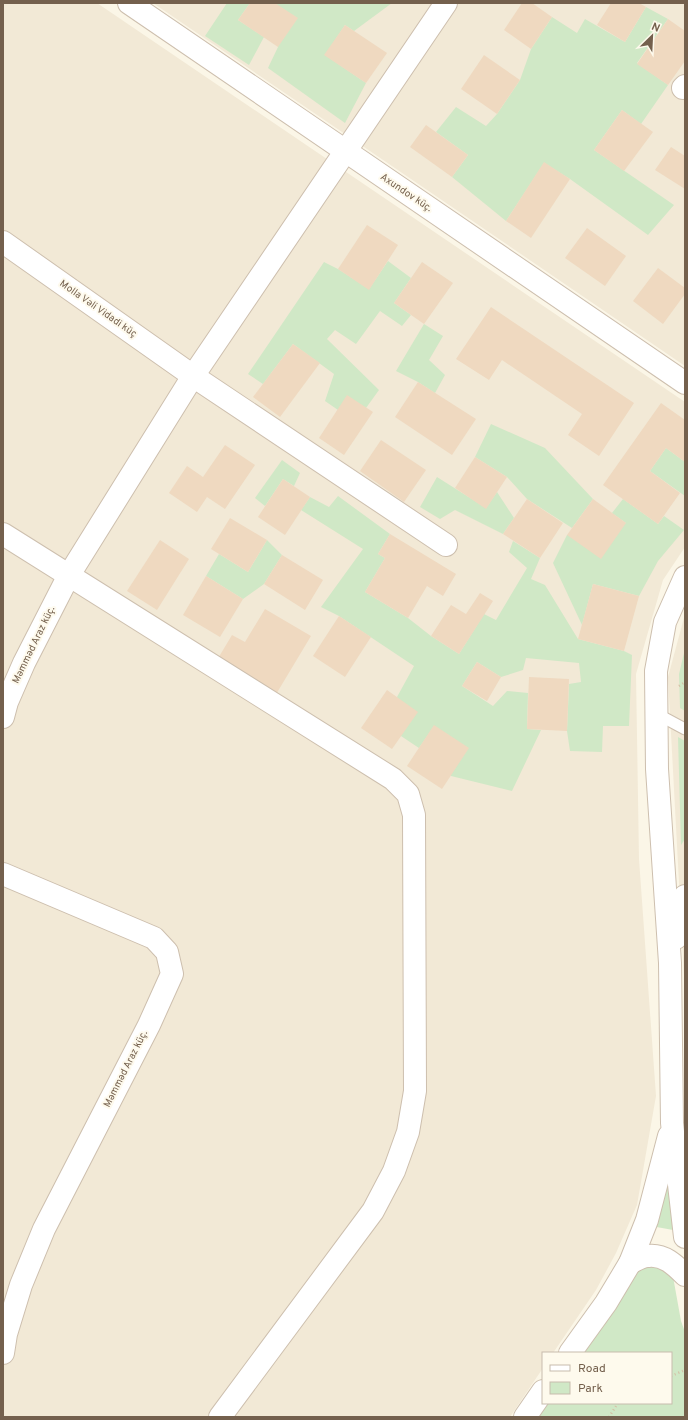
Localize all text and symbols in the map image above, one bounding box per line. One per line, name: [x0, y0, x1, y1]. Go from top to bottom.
north arrow: [632, 16, 672, 56]
text: N: [649, 20, 662, 36]
street label: Axundov küç.: [377, 171, 435, 215]
street label: Molla Vəli Vidadi küç: [57, 277, 139, 341]
street label: Məmməd Araz küç.: [10, 604, 58, 686]
street label: Məmməd Araz küç.: [101, 1028, 151, 1110]
legend: [542, 1352, 672, 1404]
text: Road: [578, 1361, 606, 1377]
text: Park: [578, 1381, 603, 1397]

